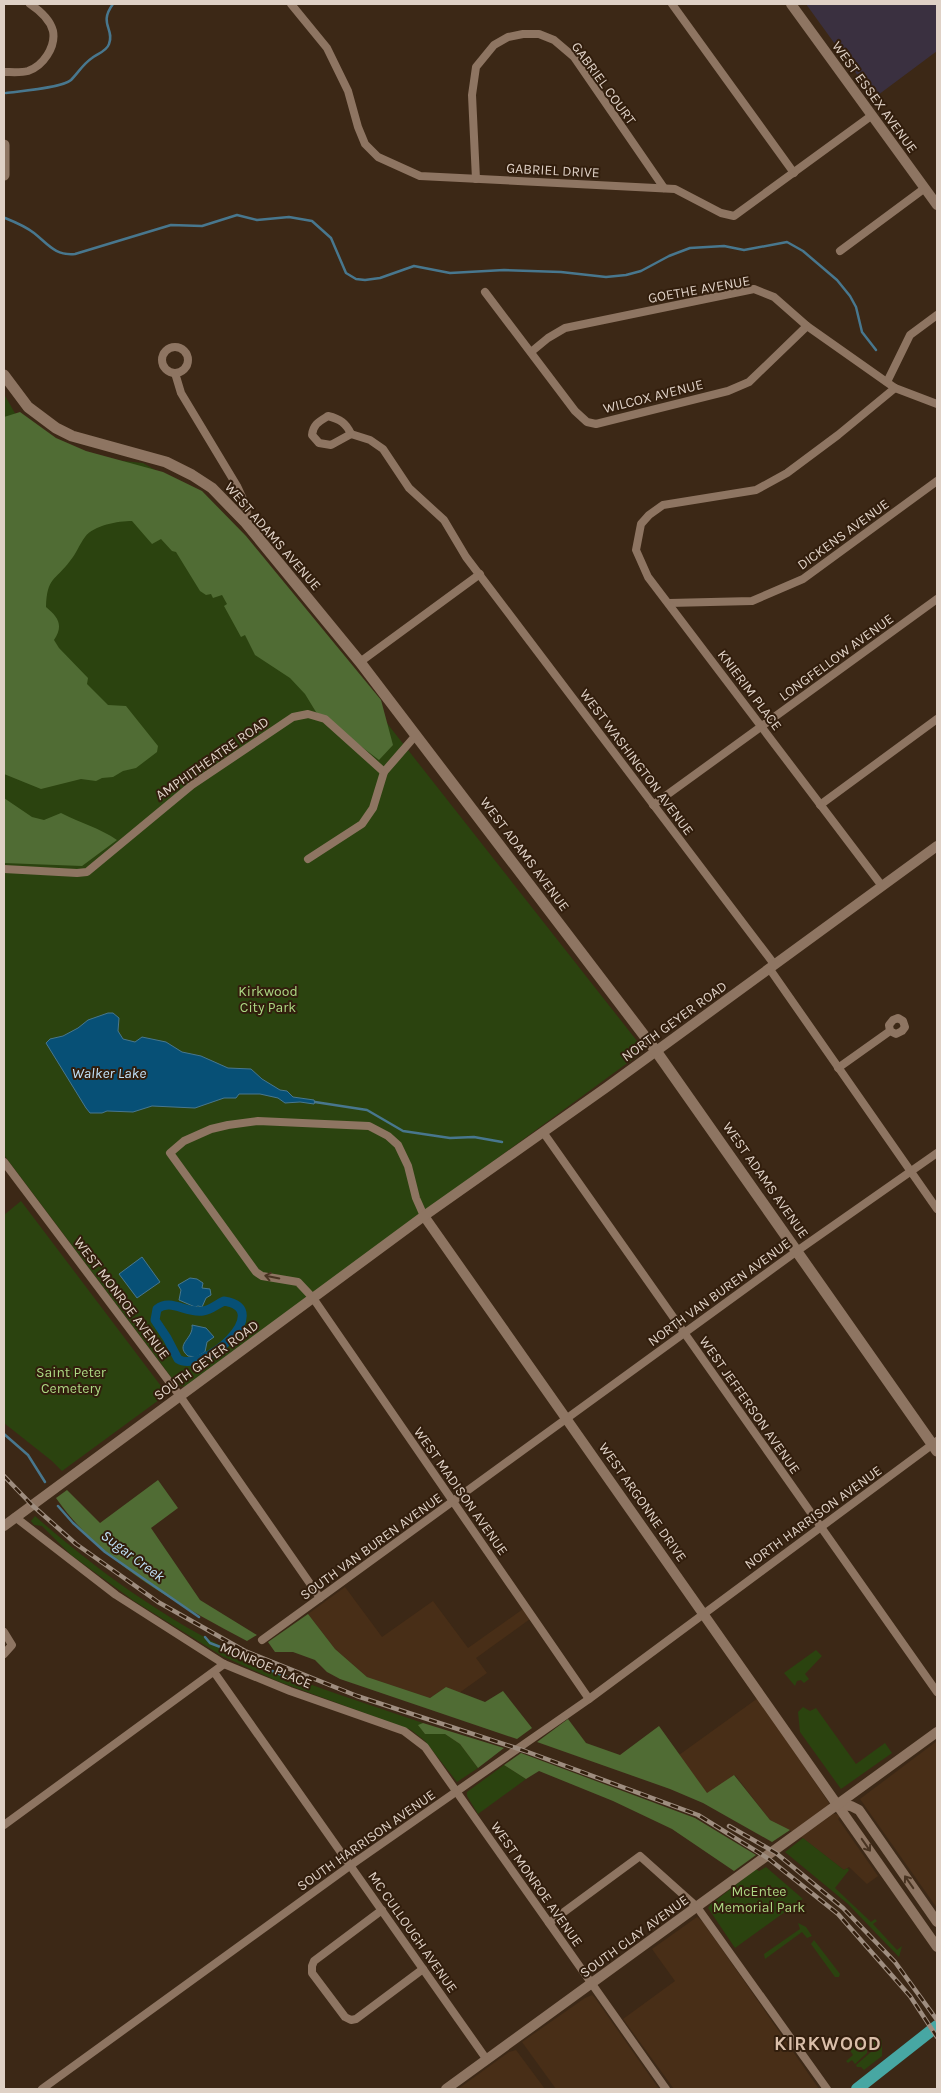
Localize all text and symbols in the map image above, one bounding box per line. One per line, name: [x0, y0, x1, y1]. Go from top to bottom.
street label: WEST ESSEX AVENUE: [828, 38, 921, 157]
street label: GABRIEL COURT: [568, 39, 639, 128]
street label: GABRIEL DRIVE: [506, 160, 600, 181]
street label: GOETHE AVENUE: [647, 272, 752, 307]
street label: WILCOX AVENUE: [601, 376, 705, 417]
street label: WEST ADAMS AVENUE: [221, 479, 324, 594]
street label: DICKENS AVENUE: [794, 495, 893, 573]
street label: LONGFELLOW AVENUE: [776, 610, 897, 705]
street label: KNIERIM PLACE: [714, 647, 785, 734]
street label: WEST WASHINGTON AVENUE: [576, 686, 697, 839]
street label: AMPHITHEATRE ROAD: [152, 713, 272, 804]
street label: WEST ADAMS AVENUE: [476, 794, 573, 915]
street label: NORTH GEYER ROAD: [618, 977, 730, 1065]
park label: Kirkwood City Park: [238, 983, 298, 1016]
water label: Walker Lake: [72, 1064, 146, 1082]
street label: WEST ADAMS AVENUE: [719, 1119, 812, 1242]
street label: WEST MONROE AVENUE: [70, 1234, 173, 1363]
street label: NORTH VAN BUREN AVENUE: [645, 1235, 794, 1350]
one-way arrow: [264, 1272, 280, 1282]
street label: SOUTH GEYER ROAD: [151, 1317, 262, 1404]
street label: WEST JEFFERSON AVENUE: [696, 1333, 804, 1477]
park label: Saint Peter Cemetery: [36, 1364, 107, 1397]
street label: WEST MADISON AVENUE: [410, 1424, 511, 1559]
street label: WEST ARGONNE DRIVE: [595, 1439, 690, 1565]
street label: NORTH HARRISON AVENUE: [741, 1462, 885, 1573]
street label: SOUTH VAN BUREN AVENUE: [297, 1489, 446, 1604]
water label: Sugar Creek: [98, 1526, 169, 1586]
street label: MONROE PLACE: [217, 1638, 314, 1692]
street label: SOUTH HARRISON AVENUE: [294, 1786, 439, 1895]
street label: WEST MONROE AVENUE: [487, 1819, 586, 1950]
one-way arrow: [861, 1838, 871, 1852]
street label: MC CULLOUGH AVENUE: [364, 1868, 461, 1996]
one-way arrow: [904, 1875, 914, 1889]
park label: McEntee Memorial Park: [713, 1883, 805, 1916]
street label: SOUTH CLAY AVENUE: [577, 1891, 692, 1982]
district label: KIRKWOOD: [774, 2033, 882, 2055]

